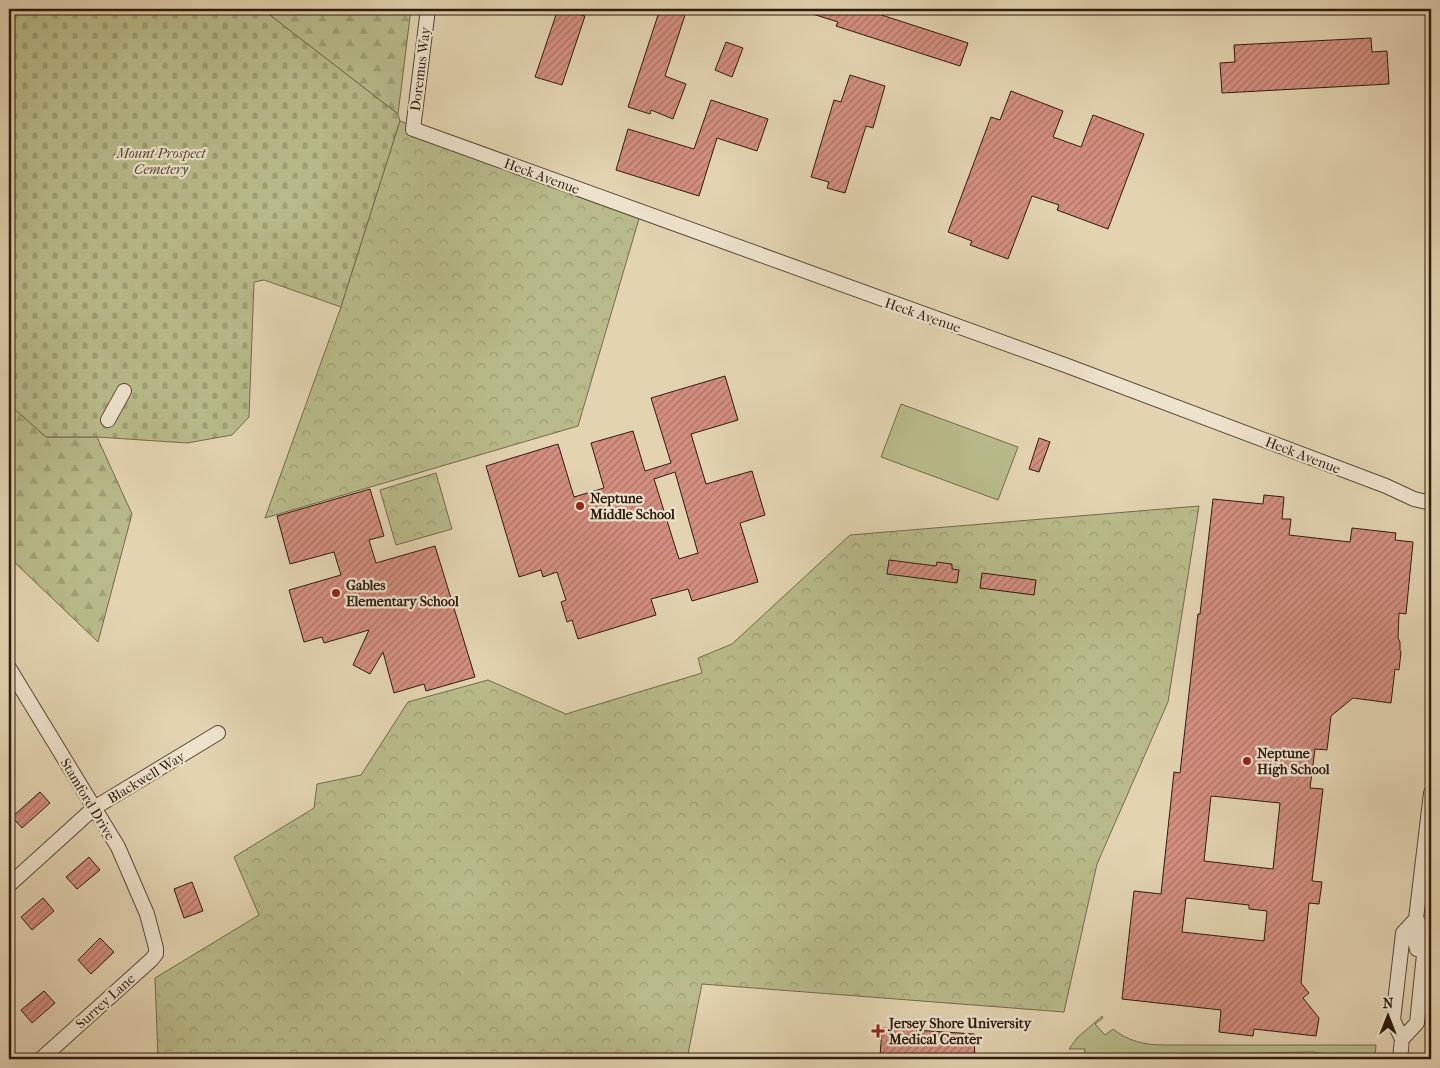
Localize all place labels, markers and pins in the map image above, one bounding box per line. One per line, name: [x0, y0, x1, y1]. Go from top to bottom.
place label: Neptune Middle School: [589, 490, 675, 523]
marker: Neptune Middle School: [574, 500, 586, 512]
place label: Gables Elementary School: [346, 577, 459, 610]
marker: Gables Elementary School: [330, 587, 342, 599]
place label: Neptune High School: [1257, 745, 1330, 778]
marker: Neptune High School: [1241, 755, 1253, 767]
place label: Jersey Shore University Medical Center: [887, 1015, 1033, 1048]
marker: Jersey Shore University Medical Center: [871, 1024, 885, 1038]

